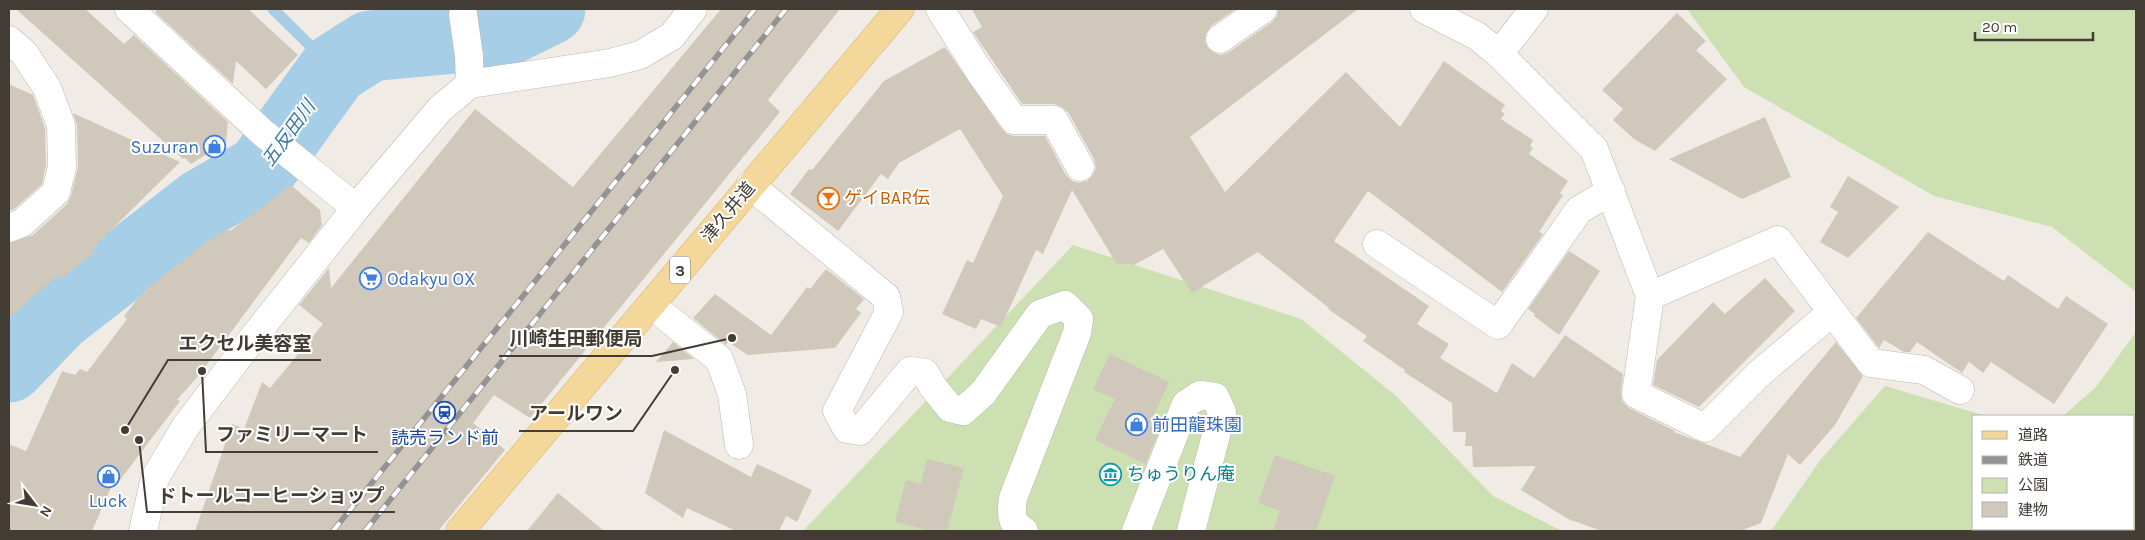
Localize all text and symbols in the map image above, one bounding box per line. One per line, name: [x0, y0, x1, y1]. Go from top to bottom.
scale bar: [1975, 10, 2092, 42]
text: 20 m: [1982, 18, 2017, 36]
water label: 五反田川: [258, 95, 321, 171]
shop icon: Suzuran: [203, 135, 227, 159]
place label: Suzuran: [131, 136, 199, 158]
street label: 津久井道: [696, 177, 760, 247]
bar icon: ゲイBAR伝: [816, 186, 840, 210]
place label: ゲイBAR伝: [844, 187, 930, 209]
road number: 3: [670, 256, 690, 284]
supermarket icon: Odakyu OX: [359, 267, 383, 291]
place label: Odakyu OX: [387, 268, 476, 290]
callout: 川崎生田郵便局: [499, 322, 652, 356]
callout: エクセル美容室: [168, 326, 321, 360]
text: 川崎生田郵便局: [509, 328, 643, 350]
text: エクセル美容室: [178, 333, 312, 355]
callout: アールワン: [519, 397, 633, 431]
station icon: 読売ランド前: [433, 401, 457, 425]
text: アールワン: [529, 403, 623, 425]
shop icon: 前田龍珠園: [1124, 413, 1148, 437]
place label: 前田龍珠園: [1152, 414, 1242, 436]
legend: [1972, 415, 2135, 530]
callout: ファミリーマート: [206, 418, 378, 452]
text: ファミリーマート: [216, 424, 368, 446]
text: 道路: [2018, 426, 2048, 444]
place label: 読売ランド前: [391, 427, 499, 449]
text: 鉄道: [2018, 451, 2048, 469]
museum icon: ちゅうりん庵: [1099, 462, 1123, 486]
place label: ちゅうりん庵: [1127, 463, 1235, 485]
shop icon: Luck: [96, 464, 120, 488]
text: 公園: [2018, 476, 2048, 494]
callout: ドトールコーヒーショップ: [147, 478, 395, 512]
north arrow: [10, 480, 60, 530]
text: ドトールコーヒーショップ: [157, 485, 385, 507]
place label: Luck: [89, 490, 127, 512]
text: 建物: [2018, 501, 2048, 519]
text: N: [36, 503, 56, 520]

